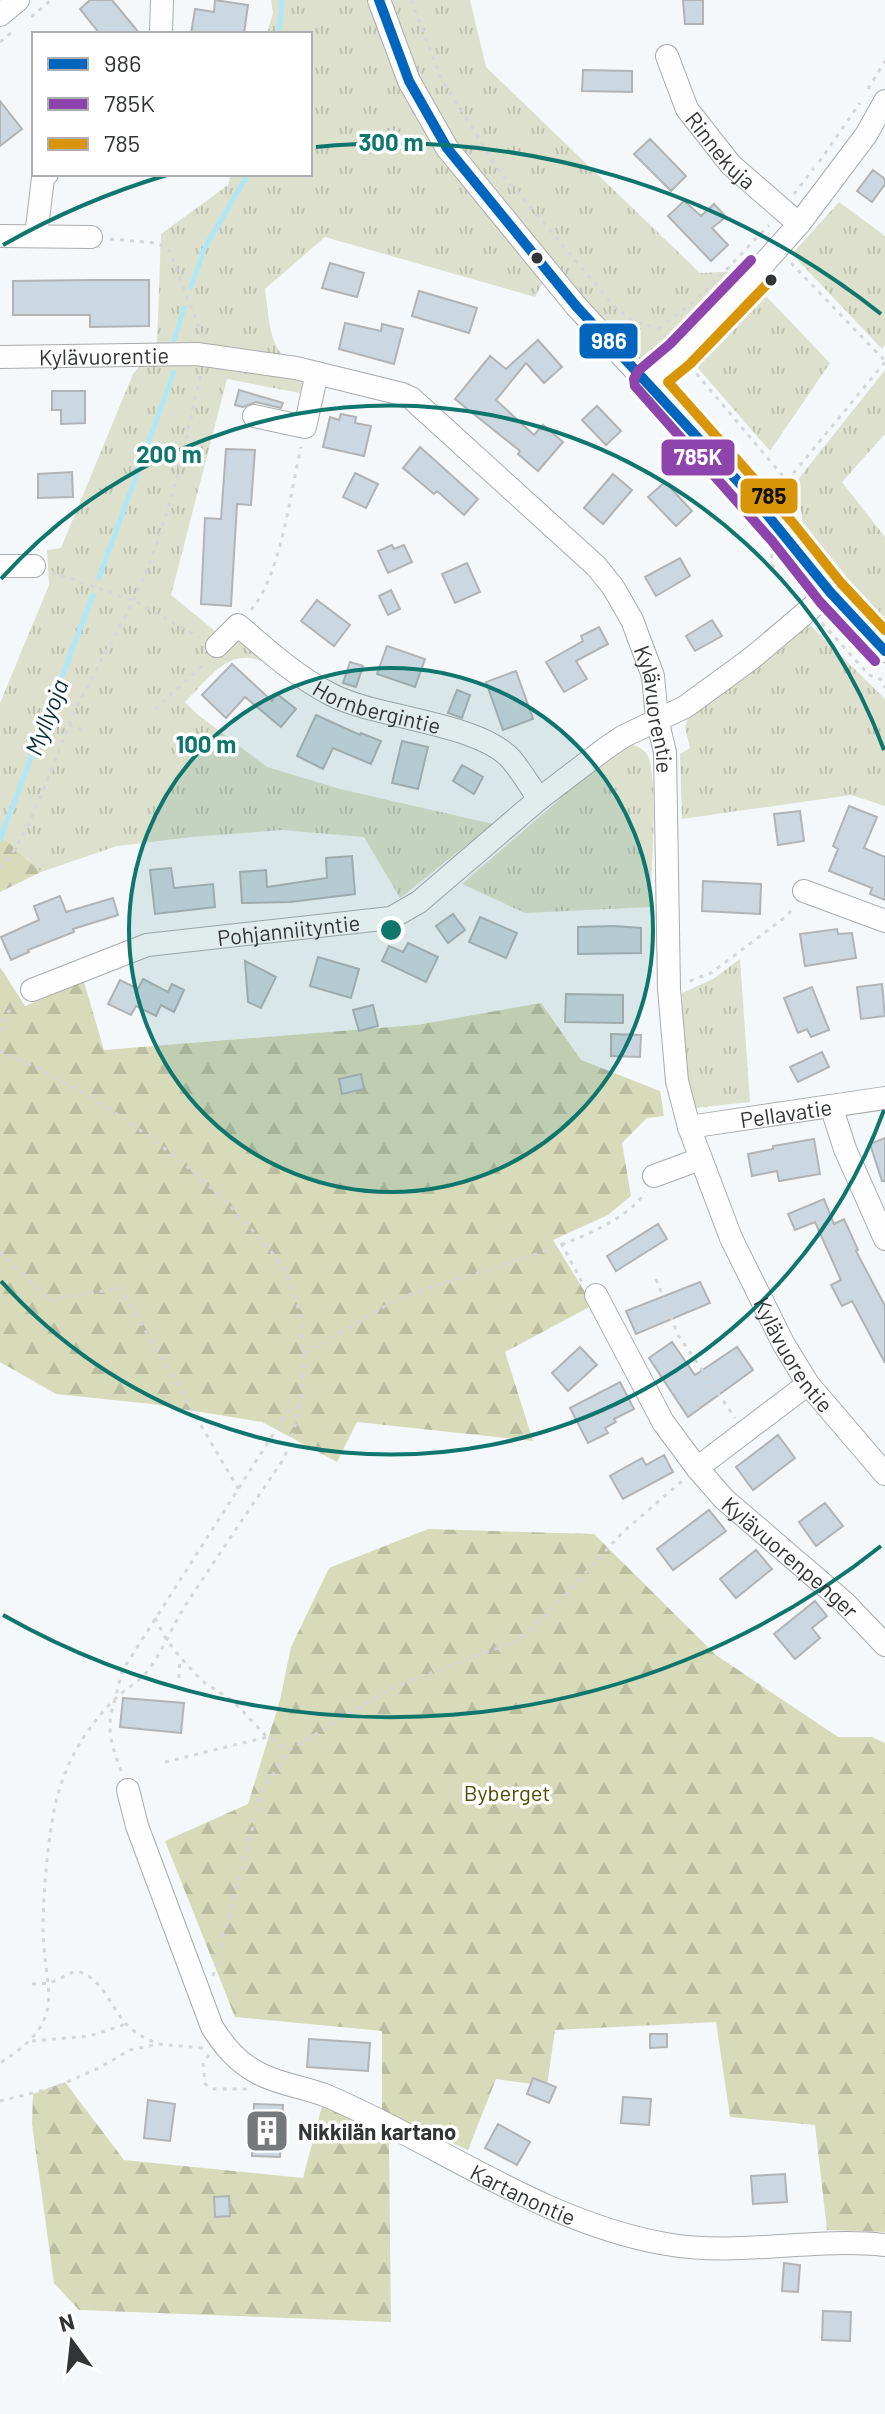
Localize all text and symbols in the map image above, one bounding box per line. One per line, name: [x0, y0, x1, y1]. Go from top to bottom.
legend: [32, 32, 312, 176]
text: 986: [104, 48, 141, 77]
text: 785K: [104, 88, 155, 117]
street label: Rinnekuja: [681, 106, 761, 194]
text: 300 m: [358, 127, 424, 156]
text: 785: [104, 128, 140, 157]
unlabelled marker: [529, 250, 545, 266]
unlabelled marker: [763, 272, 779, 288]
line badge: 986: [578, 322, 639, 360]
text: 986: [591, 327, 627, 353]
street label: Kylävuorentie: [39, 341, 169, 369]
line badge: 785K: [660, 438, 736, 477]
text: 200 m: [136, 439, 202, 468]
text: 785K: [674, 443, 722, 469]
line badge: 785: [739, 477, 799, 515]
text: 785: [752, 482, 786, 508]
street label: Kylävuorentie: [630, 641, 679, 773]
street label: Hornbergintie: [309, 674, 444, 738]
water label: Myllyoja: [18, 675, 74, 759]
text: 100 m: [176, 729, 236, 758]
street label: Pohjanniityntie: [216, 909, 361, 950]
centre of rings: [377, 916, 405, 944]
street label: Pellavatie: [738, 1093, 834, 1132]
street label: Kylävuorentie: [749, 1292, 839, 1417]
street label: Kylävuorenpenger: [717, 1490, 864, 1623]
park label: Byberget: [464, 1779, 550, 1805]
building icon: Nikkilän kartano: [243, 2107, 291, 2155]
place label: Nikkilän kartano: [298, 2118, 456, 2144]
street label: Kartanontie: [467, 2158, 580, 2230]
north arrow: [32, 2302, 112, 2382]
text: N: [56, 2307, 77, 2336]

